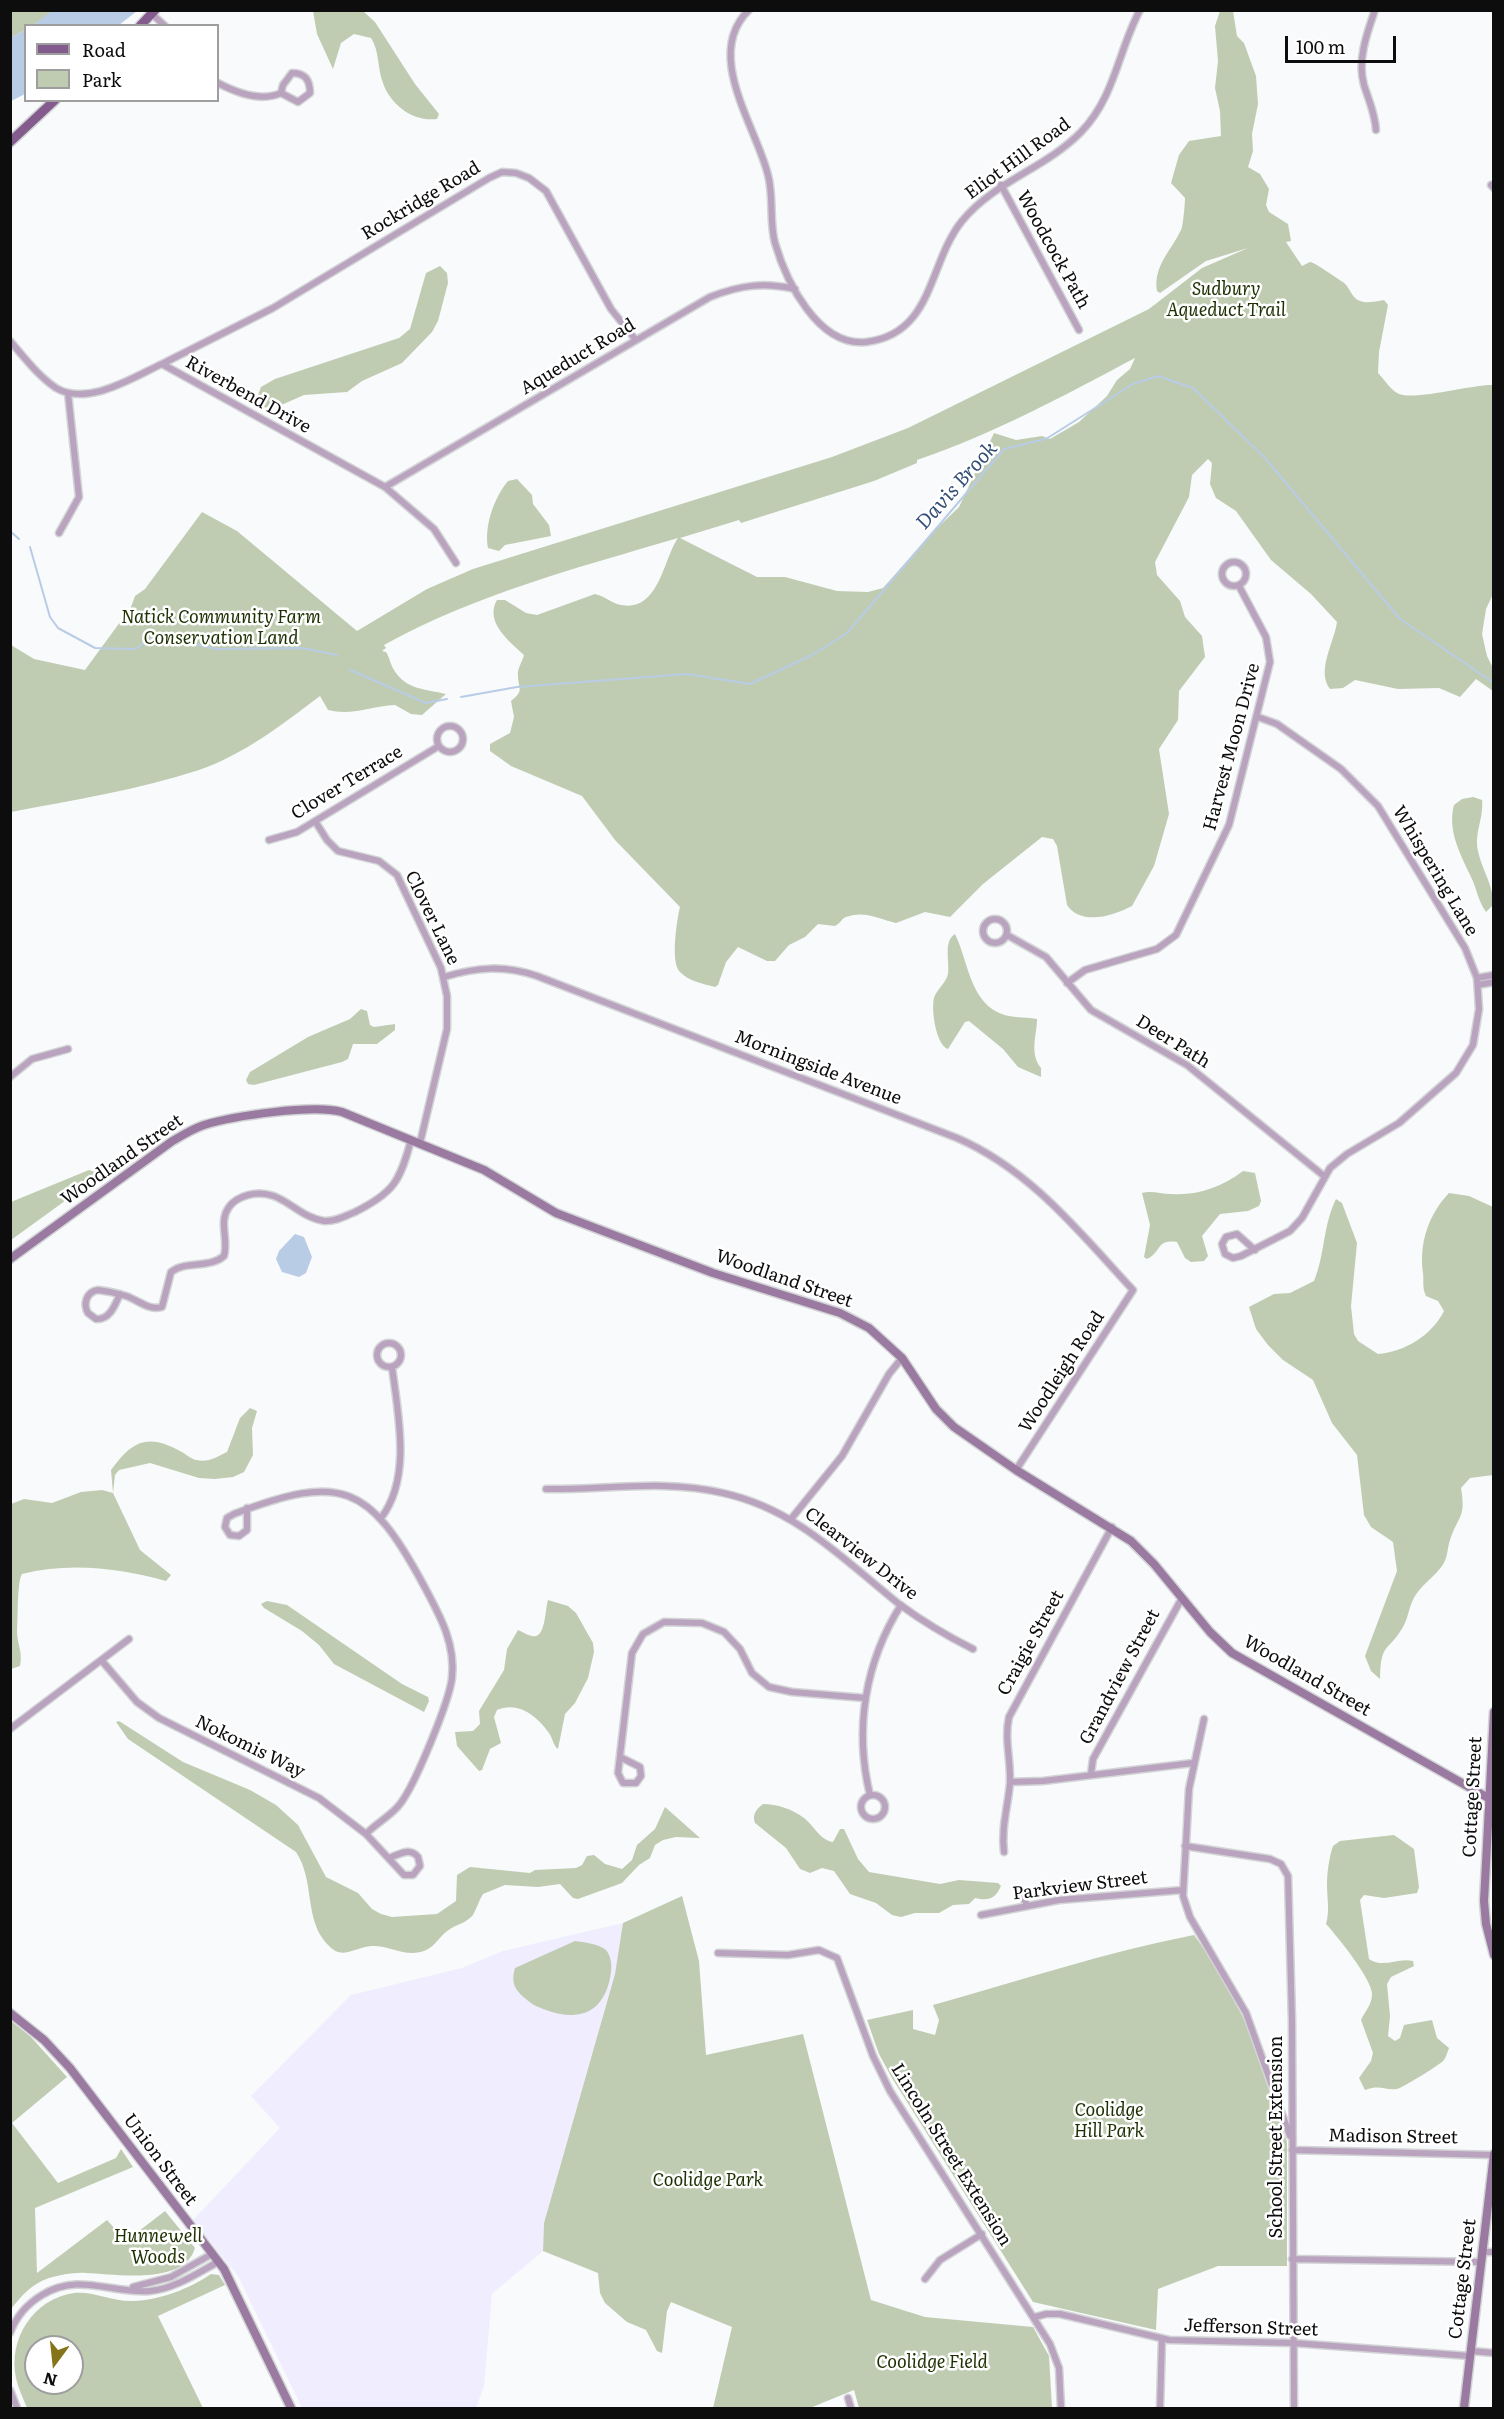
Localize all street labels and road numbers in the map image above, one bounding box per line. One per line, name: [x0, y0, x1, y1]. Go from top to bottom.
street label: Eliot Hill Road: [961, 114, 1075, 204]
street label: Rockridge Road: [358, 157, 484, 245]
street label: Woodcock Path: [1012, 187, 1094, 313]
street label: Aqueduct Road: [517, 314, 639, 400]
street label: Riverbend Drive: [182, 352, 314, 438]
street label: Harvest Moon Drive: [1199, 661, 1265, 833]
street label: Clover Terrace: [287, 741, 407, 825]
street label: Whispering Lane: [1388, 802, 1482, 940]
street label: Clover Lane: [400, 867, 464, 969]
street label: Deer Path: [1132, 1011, 1214, 1073]
street label: Morningside Avenue: [731, 1026, 905, 1110]
street label: Woodland Street: [57, 1110, 187, 1210]
street label: Woodland Street: [713, 1245, 855, 1313]
street label: Woodleigh Road: [1015, 1307, 1109, 1437]
street label: Clearview Drive: [800, 1503, 922, 1605]
street label: Craigie Street: [993, 1586, 1069, 1700]
street label: Grandview Street: [1075, 1606, 1165, 1748]
street label: Woodland Street: [1239, 1631, 1375, 1721]
street label: Nokomis Way: [192, 1711, 308, 1783]
street label: Cottage Street: [1459, 1736, 1487, 1858]
street label: Parkview Street: [1011, 1867, 1149, 1905]
street label: School Street Extension: [1266, 2036, 1288, 2238]
street label: Lincoln Street Extension: [886, 2060, 1016, 2250]
street label: Union Street: [118, 2110, 202, 2210]
street label: Madison Street: [1328, 2125, 1458, 2149]
street label: Cottage Street: [1445, 2218, 1481, 2340]
street label: Jefferson Street: [1183, 2315, 1319, 2341]

